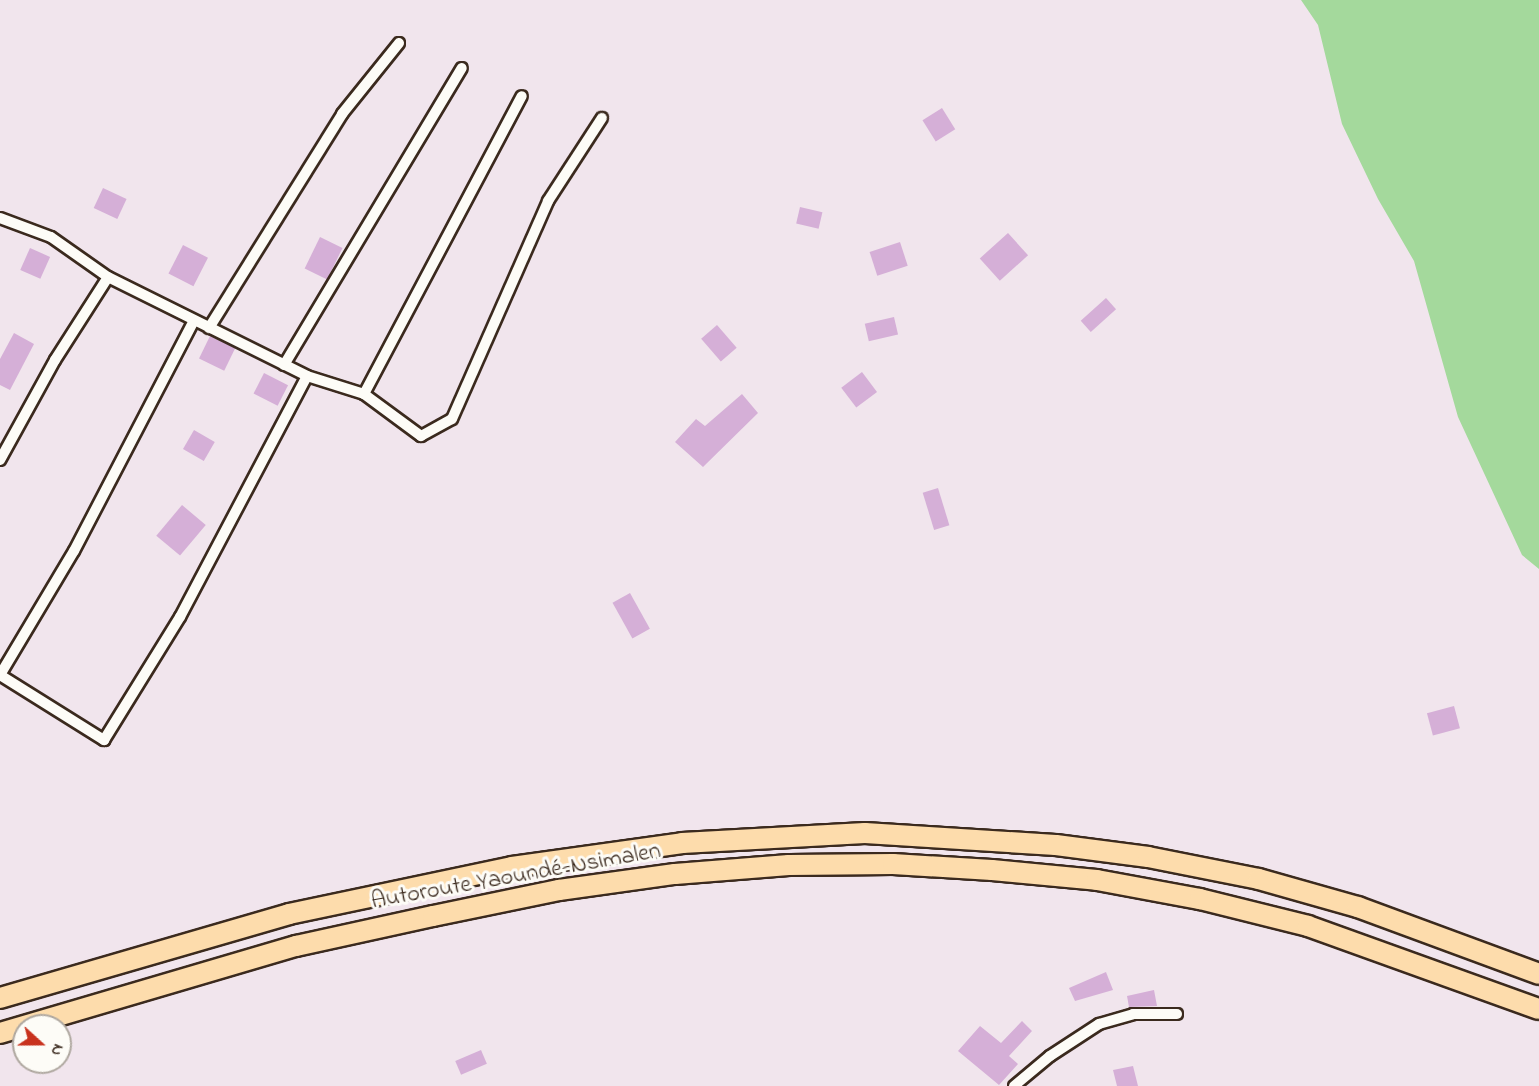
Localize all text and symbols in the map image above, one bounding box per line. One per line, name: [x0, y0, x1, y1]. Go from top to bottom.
street label: Autoroute Yaoundé-Nsimalen: [369, 837, 663, 917]
north arrow: [12, 1014, 72, 1074]
text: N: [44, 1040, 70, 1059]

